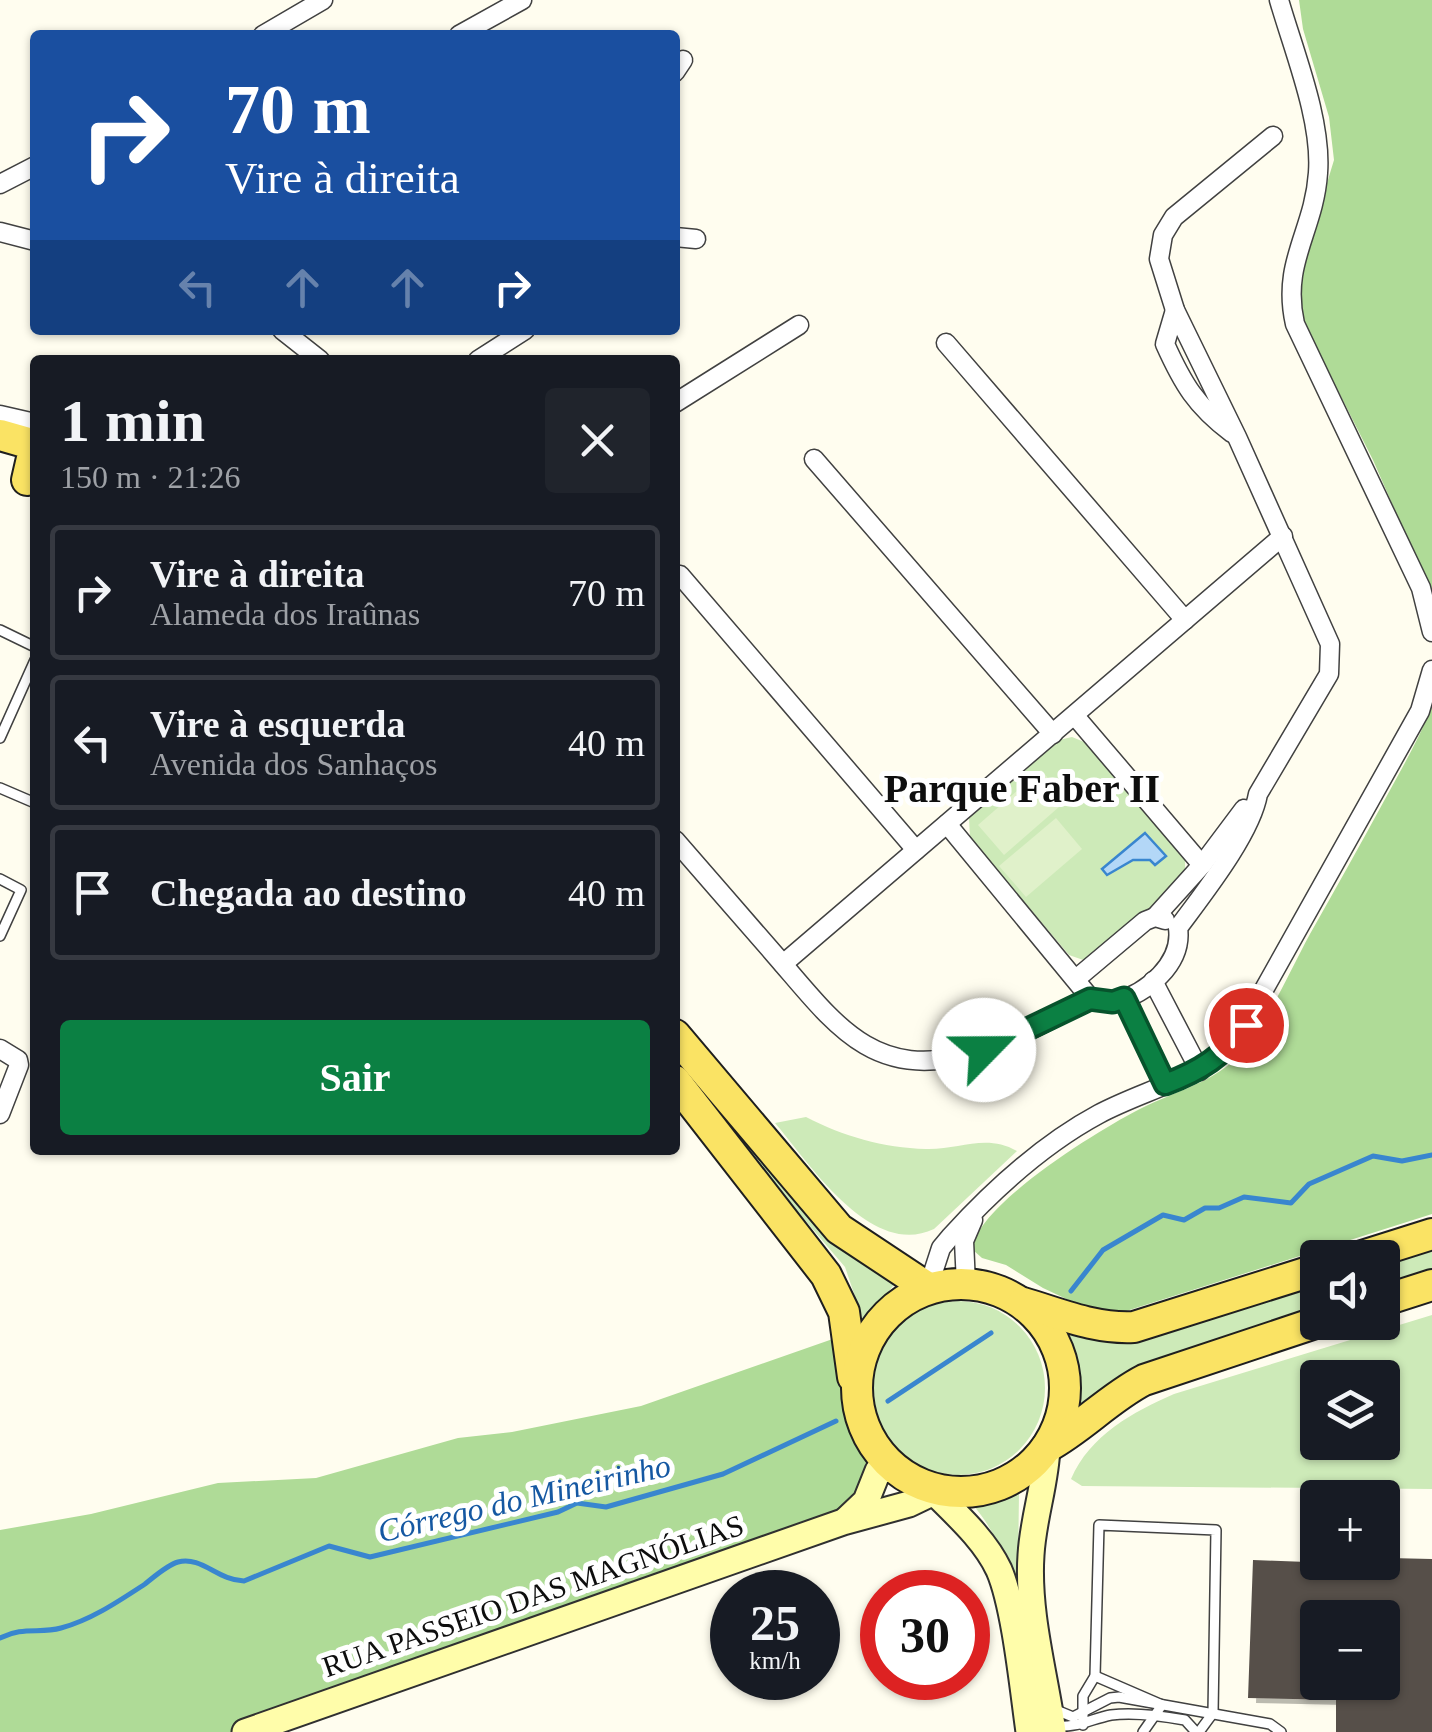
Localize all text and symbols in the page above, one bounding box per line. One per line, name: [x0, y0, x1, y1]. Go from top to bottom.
icon: right: [60, 70, 190, 200]
text: 70 m: [225, 71, 371, 148]
text: Vire à direita: [225, 153, 460, 203]
icon: left: [170, 260, 225, 315]
icon: ahead: [275, 260, 330, 315]
icon: ahead: [380, 260, 435, 315]
icon: right: [485, 260, 540, 315]
text: 1 min: [60, 388, 205, 454]
button: close: [545, 388, 650, 493]
text: 150 m · 21:26: [60, 459, 240, 495]
text: Vire à direita: [150, 553, 365, 595]
icon: right: [65, 565, 120, 620]
text: 70 m: [568, 572, 645, 614]
text: Alameda dos Iraûnas: [150, 596, 420, 632]
text: Vire à esquerda: [150, 703, 405, 745]
icon: left: [65, 715, 120, 770]
text: 40 m: [568, 722, 645, 764]
text: Avenida dos Sanhaços: [150, 746, 437, 782]
district label: Parque Faber II: [884, 766, 1160, 811]
icon: arrive: [65, 865, 120, 920]
text: Chegada ao destino: [150, 872, 467, 914]
text: 40 m: [568, 872, 645, 914]
pin: [1204, 983, 1289, 1068]
position arrow: [932, 998, 1036, 1102]
icon: arrive: [1219, 998, 1274, 1053]
button: Sair: [60, 1020, 650, 1135]
map controls: [1300, 1240, 1400, 1700]
button: sound: [1300, 1240, 1400, 1340]
button: layers: [1300, 1360, 1400, 1460]
water label: Córrego do Mineirinho: [374, 1447, 674, 1549]
button: +: [1300, 1480, 1400, 1580]
street label: RUA PASSEIO DAS MAGNÓLIAS: [318, 1508, 748, 1683]
speed limit sign: 30: [860, 1570, 990, 1700]
text: 25: [750, 1595, 800, 1651]
button: −: [1300, 1600, 1400, 1700]
text: km/h: [749, 1647, 801, 1674]

